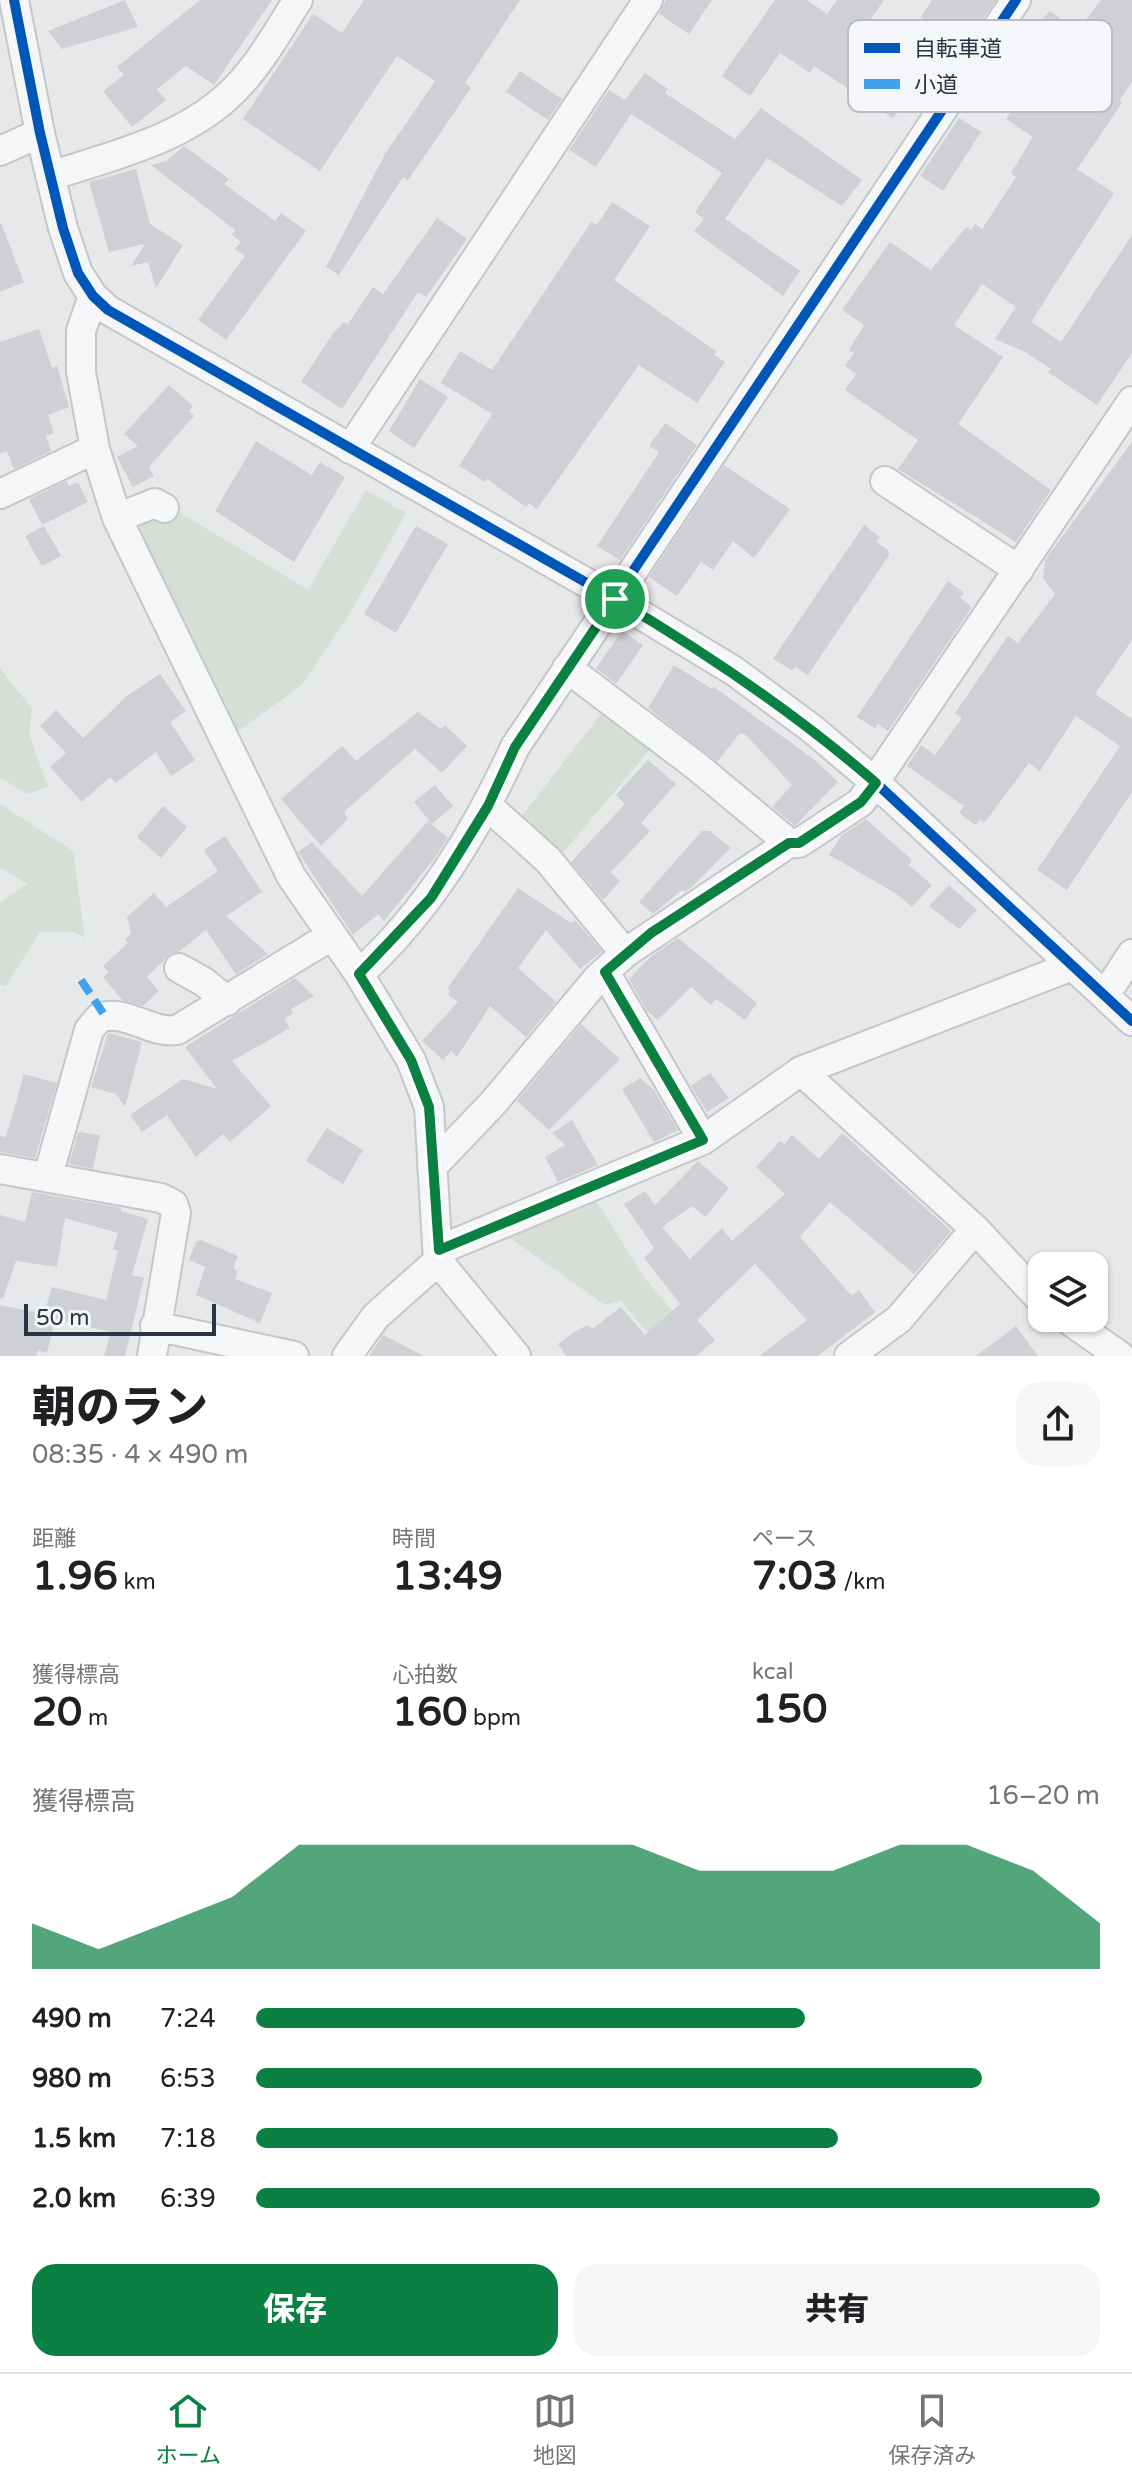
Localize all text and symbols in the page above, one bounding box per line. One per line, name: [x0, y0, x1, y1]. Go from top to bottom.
legend: [848, 20, 1112, 112]
text: 自転車道: [914, 36, 1002, 62]
text: 小道: [914, 72, 958, 98]
pin: [581, 565, 649, 633]
icon: arrive: [593, 577, 637, 621]
map controls: [1028, 1252, 1108, 1332]
button: layers: [1028, 1252, 1108, 1332]
scale bar: [24, 1300, 216, 1336]
text: 50 m: [36, 1305, 90, 1331]
text: 朝のラン: [32, 1382, 208, 1435]
button: share: [1016, 1382, 1100, 1466]
text: 08:35 · 4 × 490 m: [32, 1439, 248, 1470]
text: 距離: [32, 1526, 76, 1552]
text: 時間: [392, 1526, 436, 1552]
text: ペース: [752, 1526, 817, 1552]
text: 1.96: [32, 1552, 118, 1600]
text: 13:49: [392, 1552, 503, 1600]
text: 7:03: [752, 1552, 838, 1600]
text: km: [118, 1569, 156, 1595]
text: /km: [838, 1569, 885, 1595]
text: kcal: [752, 1659, 793, 1685]
text: 獲得標高: [32, 1662, 120, 1688]
text: 心拍数: [392, 1662, 458, 1688]
text: 150: [752, 1685, 827, 1733]
text: 20: [32, 1688, 82, 1736]
text: 160: [392, 1688, 467, 1736]
text: m: [82, 1705, 108, 1731]
text: bpm: [467, 1705, 521, 1731]
text: 16–20 m: [986, 1780, 1100, 1811]
text: 獲得標高: [32, 1786, 136, 1817]
text: 490 m: [32, 2003, 112, 2034]
text: 7:24: [160, 2003, 216, 2034]
text: 980 m: [32, 2063, 112, 2094]
text: 6:53: [160, 2063, 216, 2094]
text: 1.5 km: [32, 2123, 116, 2154]
text: 7:18: [160, 2123, 216, 2154]
text: 2.0 km: [32, 2183, 116, 2214]
text: 6:39: [160, 2183, 216, 2214]
button: 保存: [32, 2264, 558, 2356]
button: 共有: [574, 2264, 1100, 2356]
tab: ホーム: [156, 2389, 221, 2469]
tab: 地図: [533, 2389, 577, 2469]
tab: 保存済み: [888, 2389, 976, 2469]

